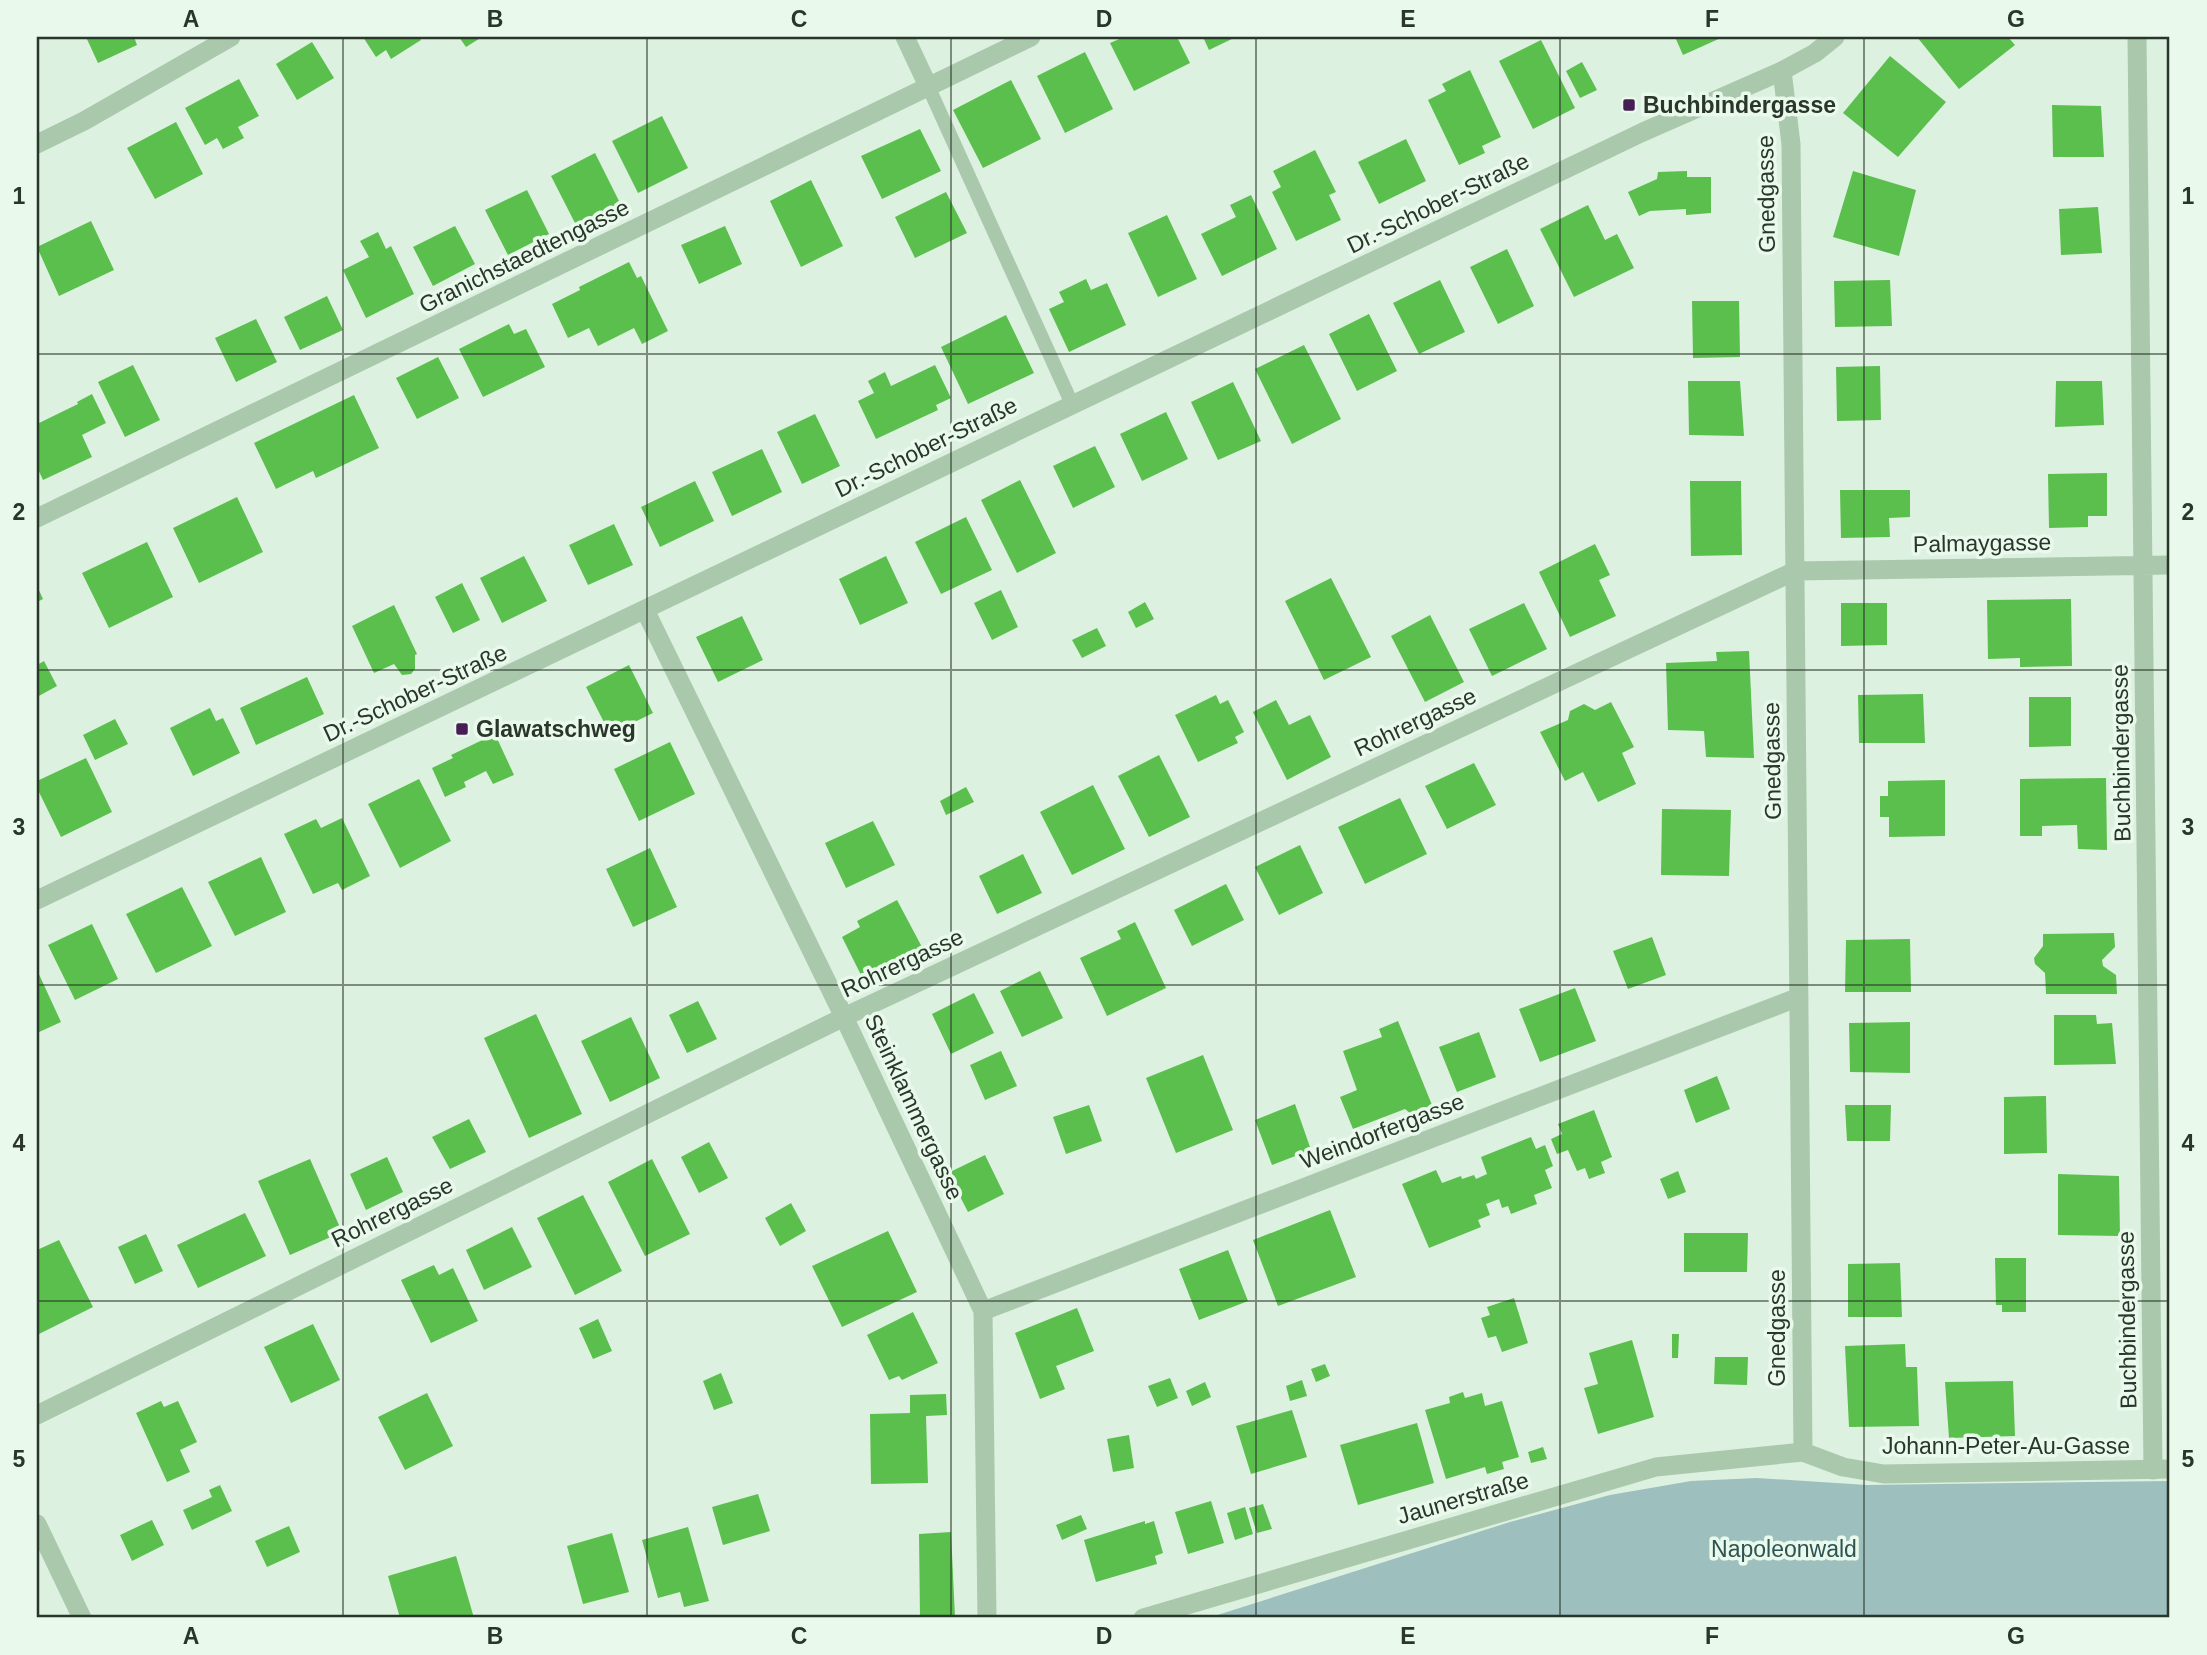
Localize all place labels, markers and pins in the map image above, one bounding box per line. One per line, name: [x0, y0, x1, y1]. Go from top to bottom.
place label: Buchbindergasse: [1643, 92, 1836, 118]
marker: Buchbindergasse: [1621, 97, 1637, 113]
place label: Glawatschweg: [476, 716, 636, 742]
marker: Glawatschweg: [454, 721, 470, 737]

